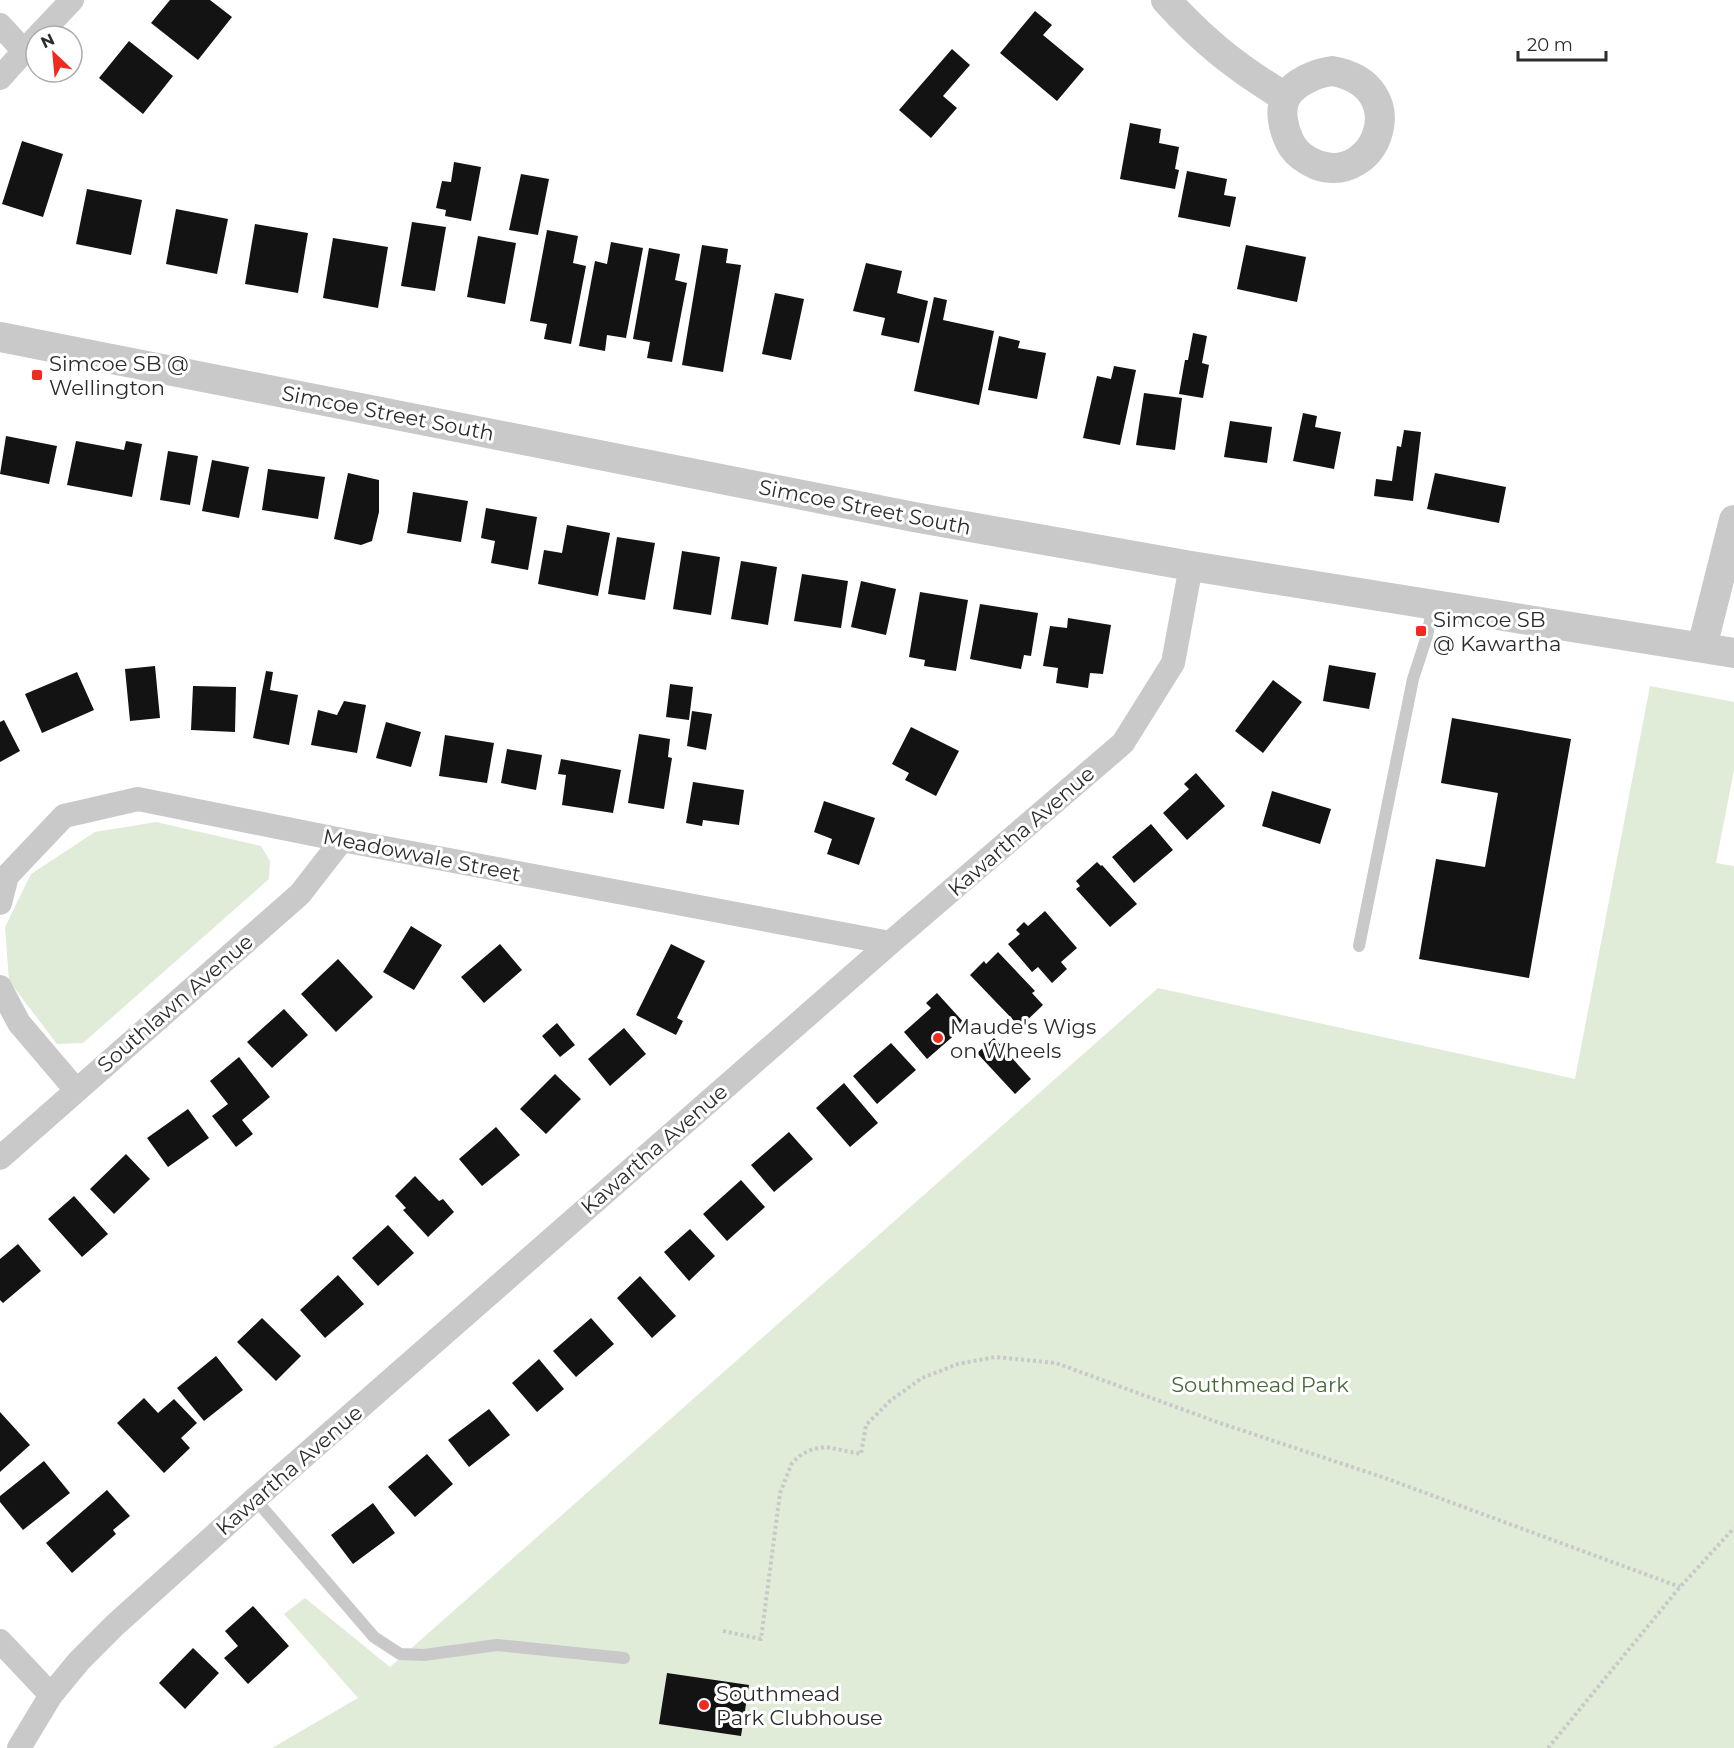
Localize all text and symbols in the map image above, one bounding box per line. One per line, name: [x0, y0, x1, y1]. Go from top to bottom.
north arrow: [24, 24, 84, 84]
scale bar: [1518, 24, 1606, 62]
text: N: [38, 30, 58, 52]
text: 20 m: [1527, 34, 1573, 56]
place label: Simcoe SB @ Wellington: [49, 351, 189, 400]
marker: Simcoe SB @ Wellington: [30, 368, 44, 382]
street label: Simcoe Street South: [280, 380, 496, 446]
street label: Simcoe Street South: [757, 474, 973, 540]
place label: Simcoe SB @ Kawartha: [1433, 607, 1561, 656]
marker: Simcoe SB @ Kawartha: [1414, 624, 1428, 638]
street label: Kawartha Avenue: [943, 761, 1099, 901]
street label: Meadowvale Street: [321, 824, 523, 886]
street label: Southlawn Avenue: [92, 929, 258, 1077]
place label: Maude's Wigs on Wheels: [950, 1014, 1096, 1063]
marker: Maude's Wigs on Wheels: [931, 1031, 945, 1045]
street label: Kawartha Avenue: [576, 1079, 732, 1219]
park label: Southmead Park: [1171, 1372, 1349, 1397]
street label: Kawartha Avenue: [211, 1400, 367, 1540]
place label: Southmead Park Clubhouse: [716, 1681, 883, 1730]
marker: Southmead Park Clubhouse: [697, 1698, 711, 1712]

